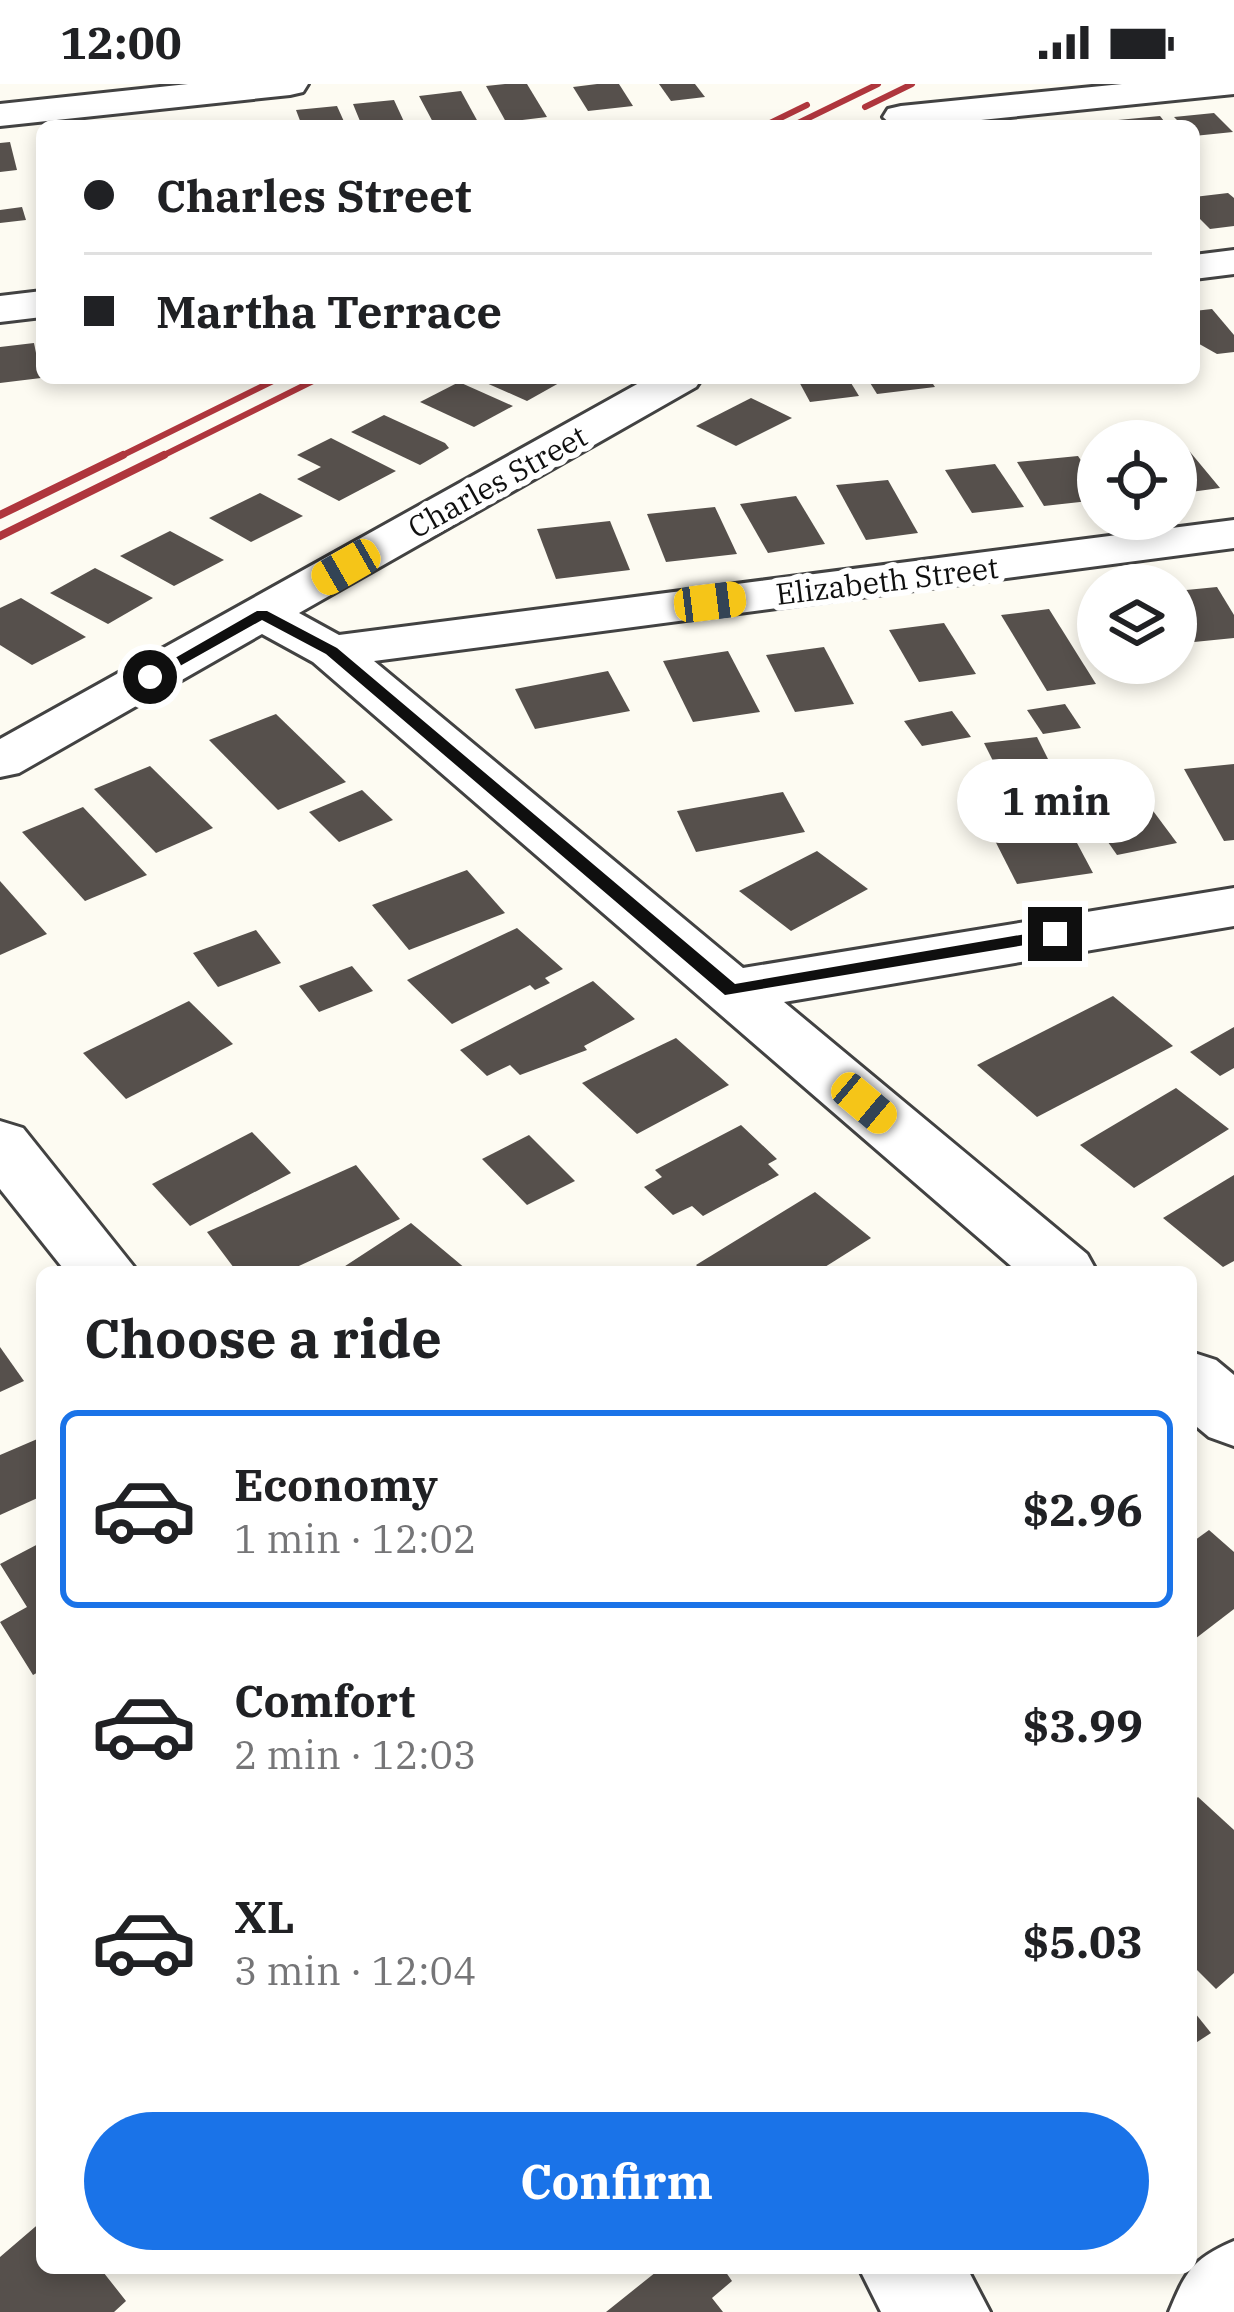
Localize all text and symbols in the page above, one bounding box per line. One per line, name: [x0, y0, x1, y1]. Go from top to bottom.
text: 12:00: [60, 13, 182, 71]
text: Charles Street: [156, 166, 472, 224]
text: Martha Terrace: [156, 282, 502, 340]
street label: Charles Street: [401, 416, 593, 546]
map controls: [1077, 420, 1197, 684]
button: locate: [1077, 420, 1197, 540]
car: [306, 533, 386, 601]
street label: Elizabeth Street: [774, 547, 1000, 613]
button: layers: [1077, 564, 1197, 684]
car: [672, 580, 748, 624]
route start: [123, 650, 177, 704]
callout: 1 min: [956, 760, 1154, 844]
text: 1 min: [1001, 775, 1111, 826]
route end: [1028, 907, 1082, 961]
car: [825, 1066, 903, 1140]
text: Choose a ride: [84, 1303, 442, 1373]
icon: car: [90, 1455, 198, 1563]
text: Economy: [234, 1455, 438, 1513]
text: $2.96: [1023, 1480, 1143, 1538]
text: 1 min · 12:02: [234, 1513, 476, 1564]
icon: car: [90, 1671, 198, 1779]
text: Comfort: [234, 1671, 415, 1729]
text: $3.99: [1023, 1696, 1143, 1754]
text: 2 min · 12:03: [234, 1729, 476, 1780]
icon: car: [90, 1887, 198, 1995]
text: XL: [234, 1887, 295, 1945]
text: $5.03: [1023, 1912, 1143, 1970]
text: 3 min · 12:04: [234, 1945, 476, 1996]
button: Confirm: [84, 2112, 1149, 2250]

